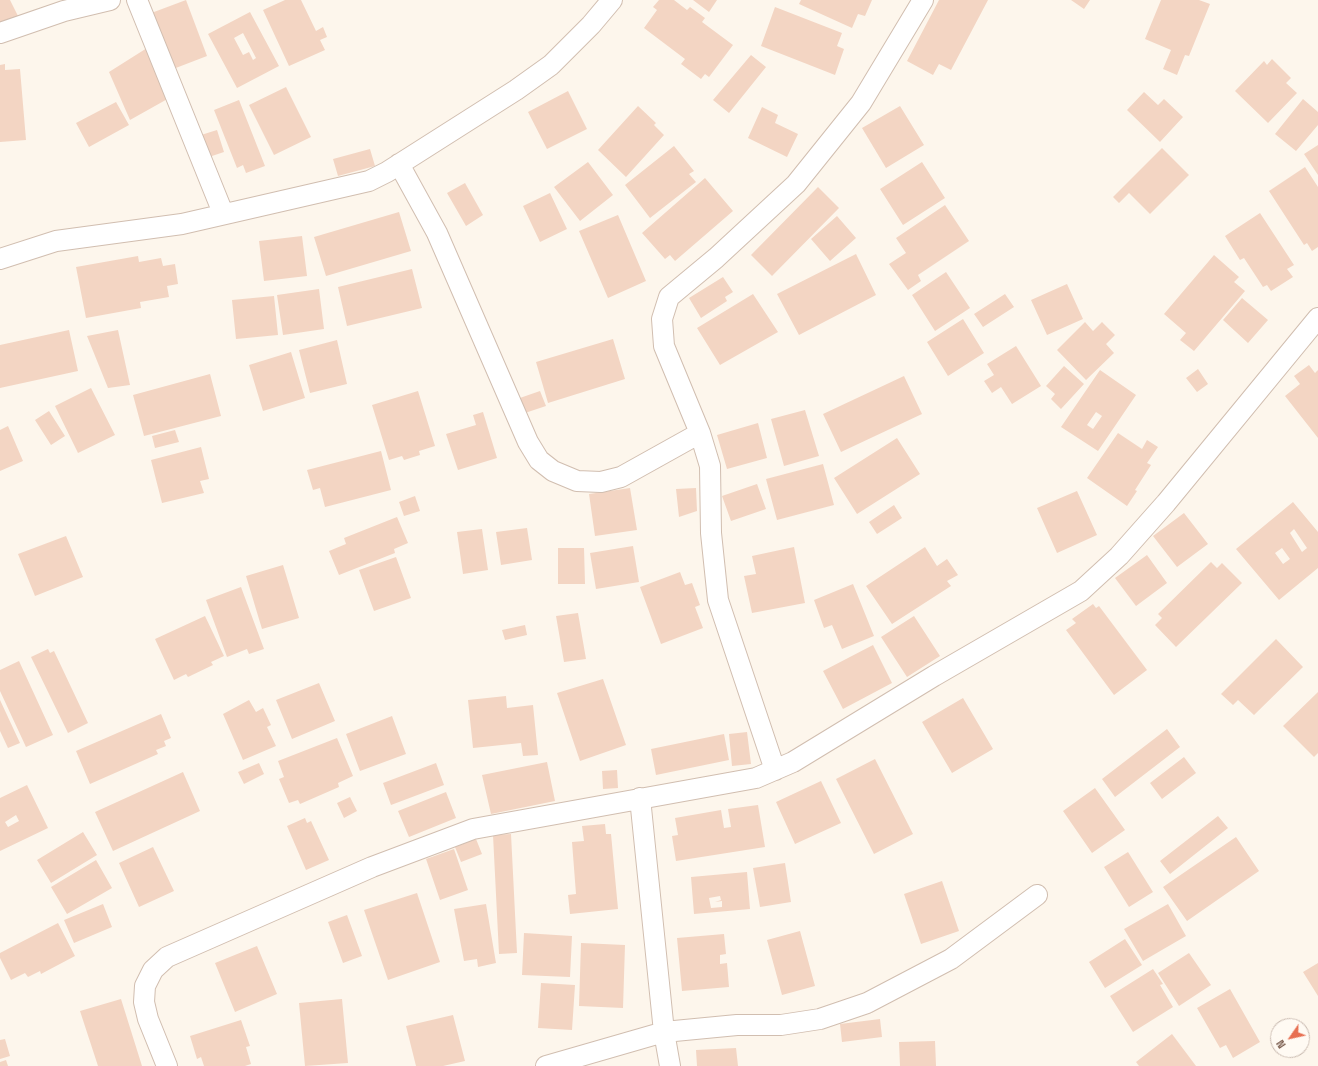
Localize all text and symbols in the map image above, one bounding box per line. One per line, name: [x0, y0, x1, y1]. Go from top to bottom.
north arrow: [1270, 1018, 1310, 1058]
text: N: [1273, 1037, 1289, 1051]

